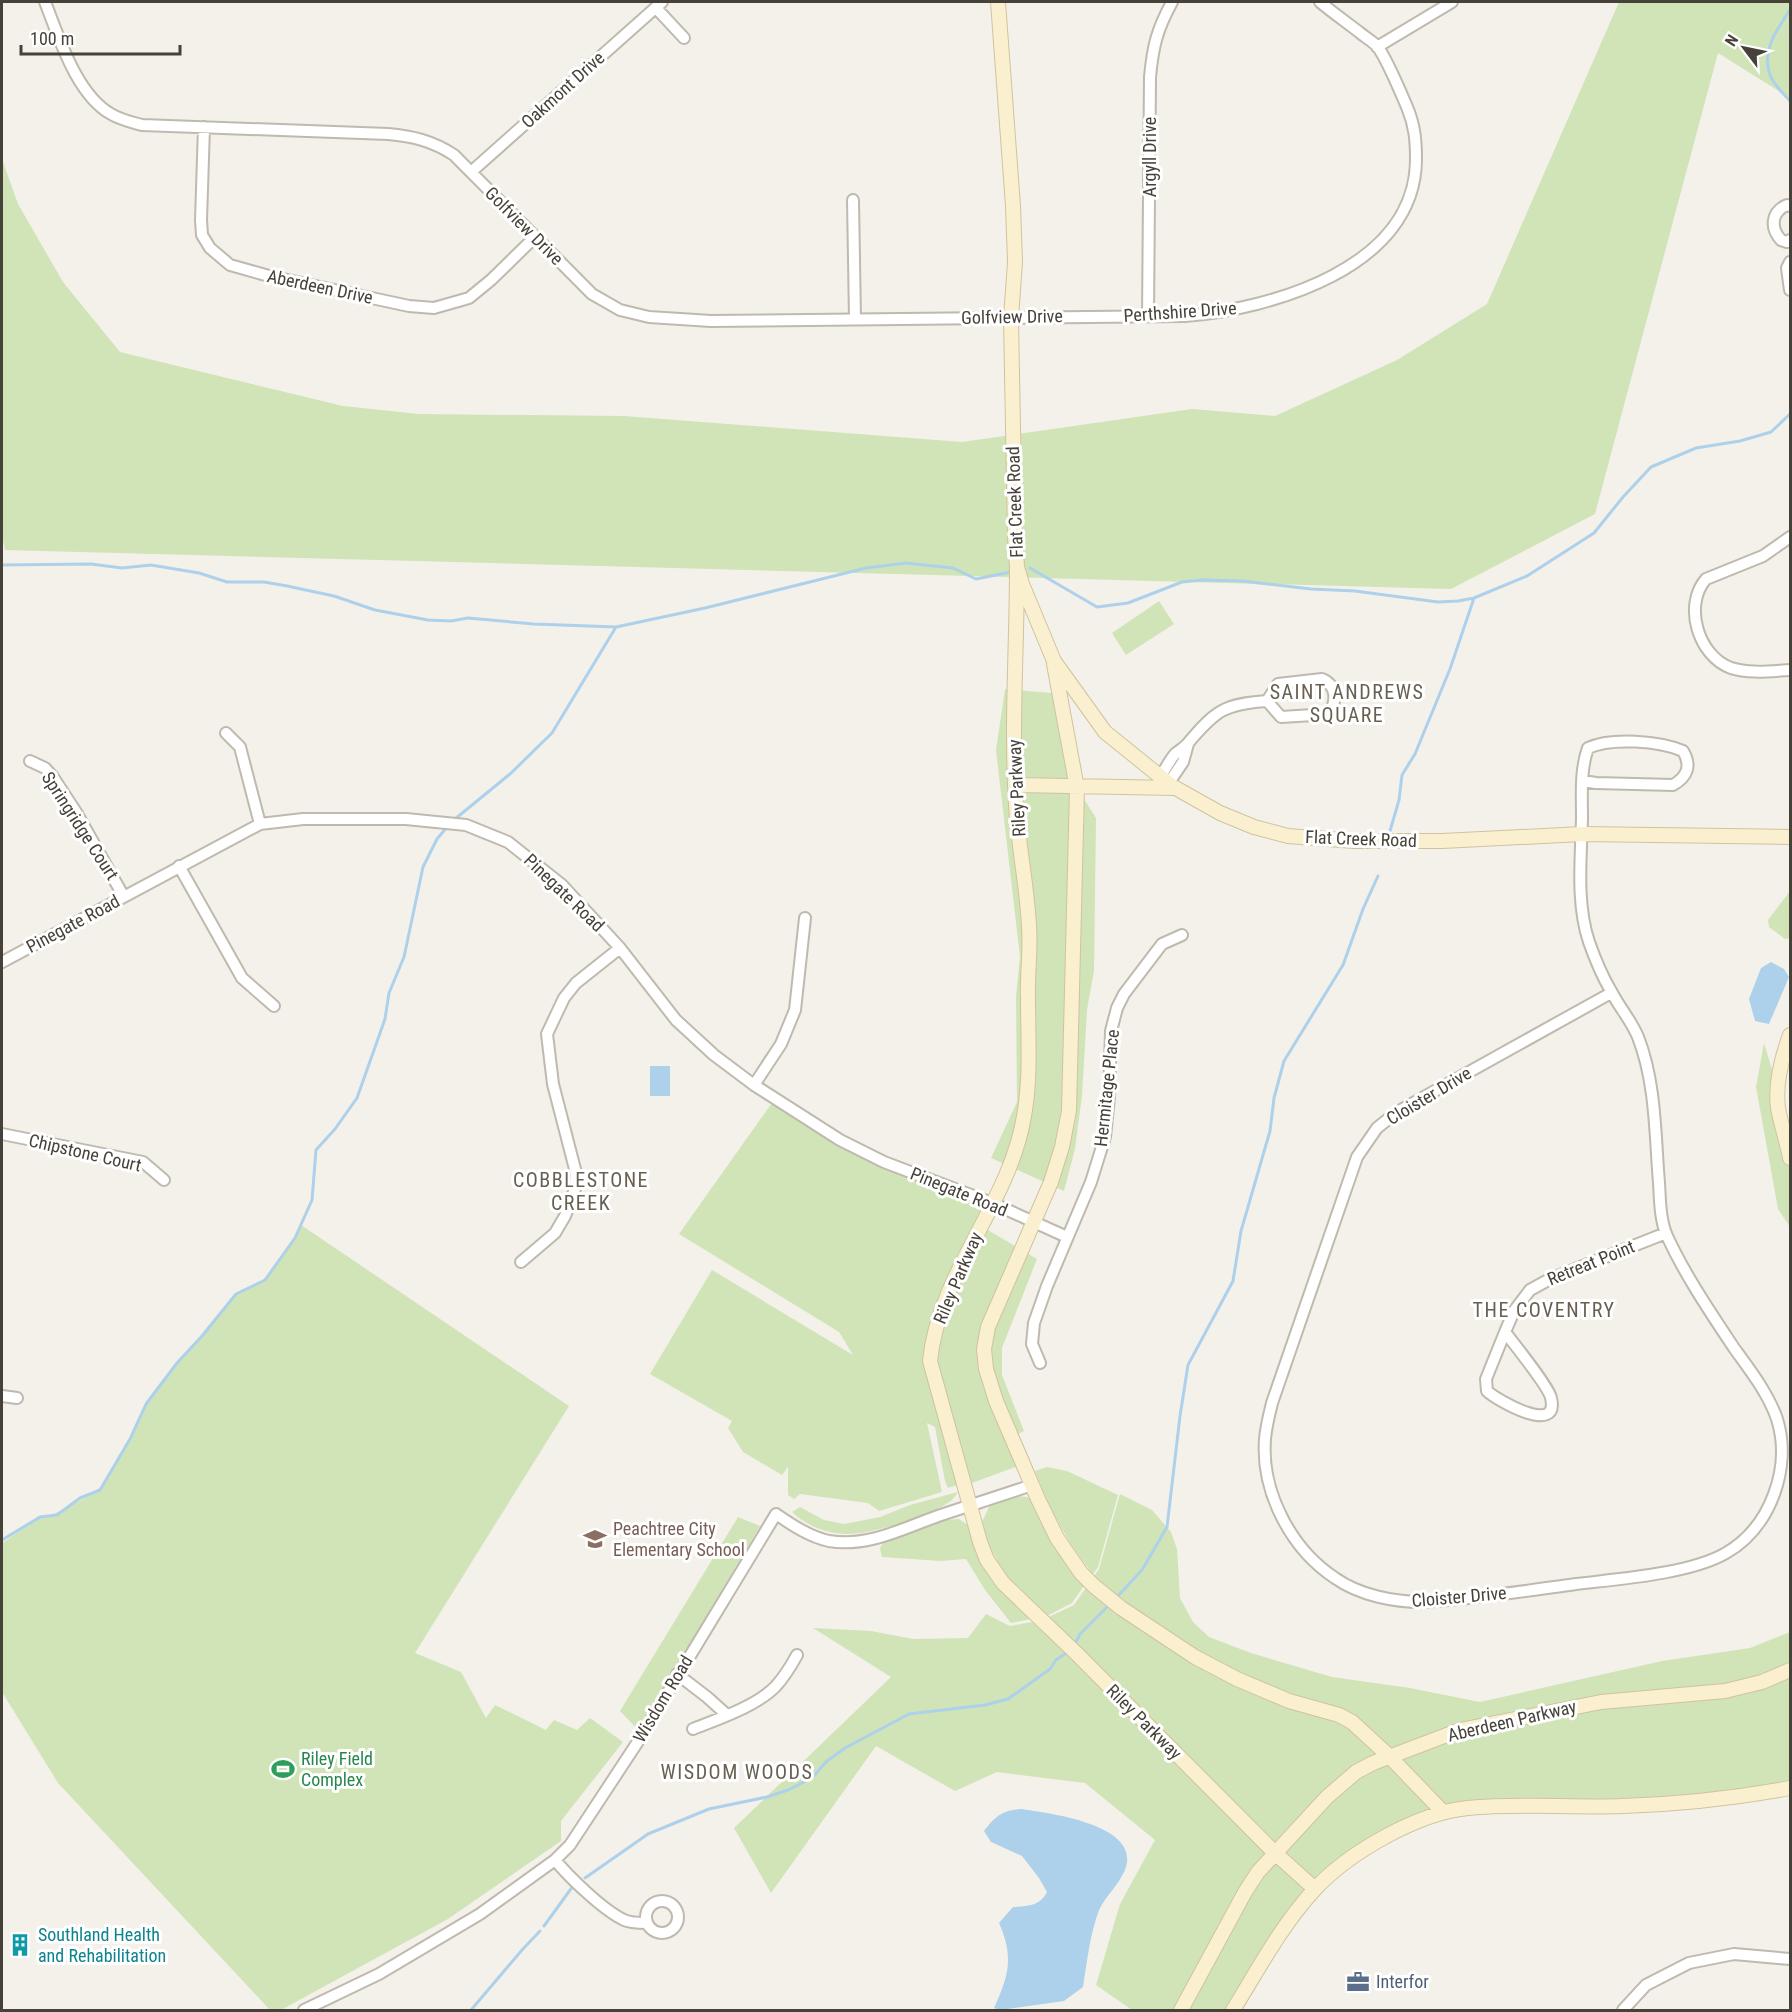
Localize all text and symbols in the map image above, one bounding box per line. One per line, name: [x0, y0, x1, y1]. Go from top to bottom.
scale bar: [21, 18, 180, 56]
north arrow: [1714, 18, 1774, 78]
text: 100 m: [30, 28, 74, 49]
text: N: [1721, 31, 1742, 50]
street label: Oakmont Drive: [517, 47, 608, 132]
street label: Argyll Drive: [1139, 117, 1160, 197]
street label: Golfview Drive: [481, 182, 568, 269]
street label: Aberdeen Drive: [265, 265, 375, 308]
street label: Perthshire Drive: [1123, 297, 1237, 326]
street label: Golfview Drive: [961, 305, 1063, 328]
street label: Flat Creek Road: [1002, 446, 1027, 558]
district label: SAINT ANDREWS SQUARE: [1270, 680, 1424, 727]
street label: Riley Parkway: [1003, 738, 1030, 837]
street label: Springridge Court: [38, 768, 123, 884]
street label: Flat Creek Road: [1305, 826, 1417, 851]
street label: Pinegate Road: [520, 849, 609, 936]
street label: Pinegate Road: [22, 890, 123, 957]
street label: Hermitage Place: [1090, 1028, 1123, 1148]
street label: Cloister Drive: [1383, 1062, 1475, 1129]
street label: Chipstone Court: [27, 1129, 143, 1176]
street label: Pinegate Road: [908, 1163, 1011, 1221]
district label: COBBLESTONE CREEK: [513, 1168, 649, 1215]
street label: Riley Parkway: [929, 1228, 986, 1327]
street label: Retreat Point: [1544, 1236, 1638, 1290]
district label: THE COVENTRY: [1473, 1298, 1615, 1322]
place label: Peachtree City Elementary School: [613, 1518, 745, 1560]
school or university icon: Peachtree City Elementary School: [582, 1526, 608, 1552]
street label: Cloister Drive: [1411, 1582, 1507, 1611]
street label: Wisdom Road: [628, 1651, 697, 1746]
street label: Riley Parkway: [1102, 1680, 1187, 1764]
street label: Aberdeen Parkway: [1445, 1695, 1579, 1746]
place label: Riley Field Complex: [301, 1748, 373, 1790]
sports icon: Riley Field Complex: [270, 1756, 296, 1782]
district label: WISDOM WOODS: [661, 1760, 813, 1784]
place label: Southland Health and Rehabilitation: [38, 1924, 166, 1966]
building icon: Southland Health and Rehabilitation: [7, 1932, 33, 1958]
office icon: Interfor: [1345, 1969, 1371, 1995]
place label: Interfor: [1376, 1971, 1429, 1992]

